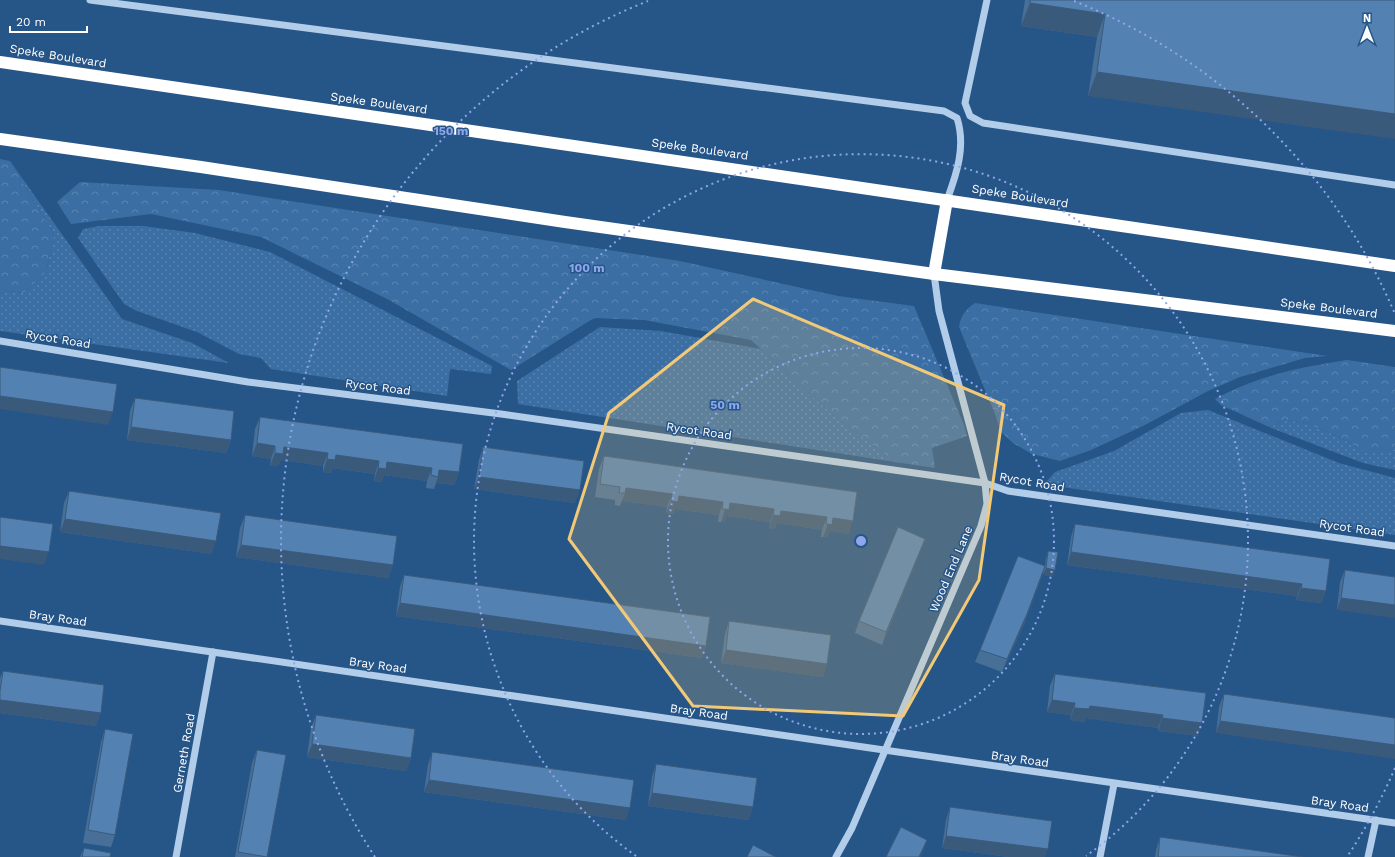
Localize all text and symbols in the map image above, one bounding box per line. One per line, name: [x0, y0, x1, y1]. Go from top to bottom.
scale bar: [10, 8, 87, 34]
north arrow: [1347, 8, 1387, 48]
text: N: [1363, 12, 1371, 25]
text: 20 m: [16, 15, 46, 29]
street label: Speke Boulevard: [9, 41, 107, 71]
street label: Speke Boulevard: [330, 89, 428, 117]
text: 150 m: [434, 124, 468, 138]
street label: Speke Boulevard: [651, 135, 749, 163]
street label: Speke Boulevard: [971, 181, 1069, 211]
text: 100 m: [569, 261, 605, 275]
street label: Speke Boulevard: [1280, 295, 1378, 321]
street label: Rycot Road: [24, 327, 92, 351]
street label: Rycot Road: [344, 376, 412, 398]
text: 50 m: [710, 398, 740, 412]
street label: Rycot Road: [665, 419, 733, 443]
street label: Rycot Road: [998, 469, 1066, 495]
street label: Rycot Road: [1318, 516, 1386, 540]
street label: Wood End Lane: [927, 524, 975, 614]
centre of rings: [854, 534, 868, 548]
street label: Bray Road: [28, 607, 88, 629]
street label: Bray Road: [348, 654, 408, 676]
street label: Bray Road: [669, 701, 729, 723]
street label: Gerneth Road: [170, 712, 198, 794]
street label: Bray Road: [990, 748, 1050, 770]
street label: Bray Road: [1310, 793, 1370, 815]

